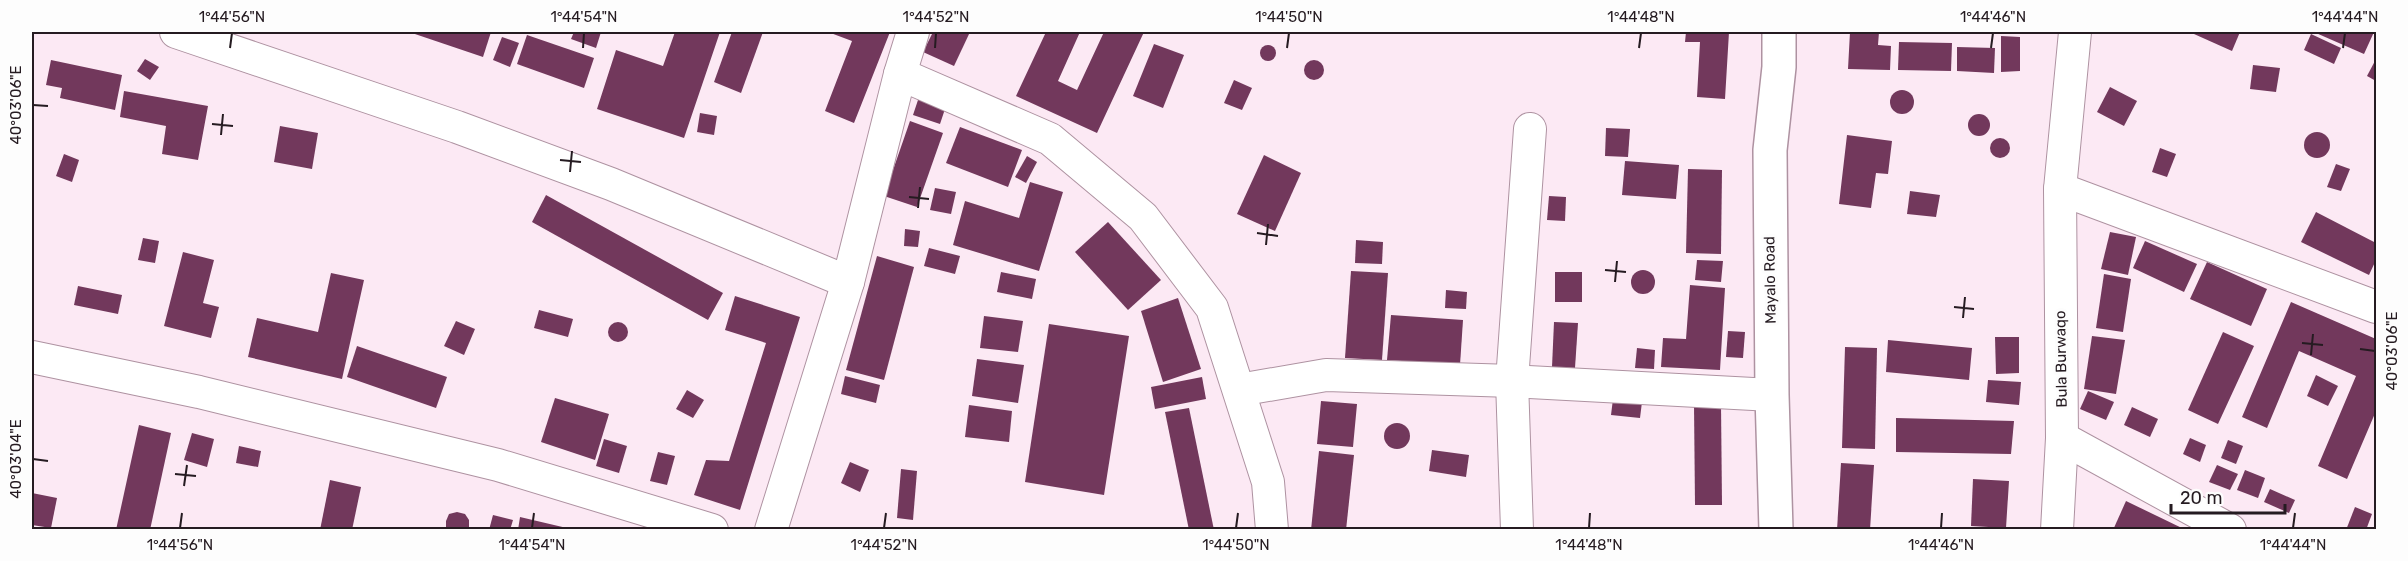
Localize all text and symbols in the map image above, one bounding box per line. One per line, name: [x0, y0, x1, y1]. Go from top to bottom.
text: 1°44'56"N: [199, 8, 265, 26]
text: 1°44'54"N: [550, 8, 618, 26]
text: 1°44'52"N: [903, 8, 969, 26]
text: 1°44'50"N: [1255, 8, 1323, 26]
text: 1°44'48"N: [1607, 8, 1675, 26]
text: 1°44'46"N: [1960, 8, 2026, 26]
text: 1°44'44"N: [2312, 8, 2378, 26]
text: 40°03'06"E: [7, 65, 25, 145]
street label: Mayalo Road: [1760, 236, 1780, 324]
street label: Bula Burwaqo: [2051, 310, 2071, 408]
text: 40°03'06"E: [2383, 311, 2401, 391]
text: 40°03'04"E: [7, 419, 25, 499]
scale bar: [2171, 477, 2285, 515]
text: 20 m: [2180, 487, 2222, 509]
text: 1°44'56"N: [147, 536, 213, 554]
text: 1°44'54"N: [498, 536, 566, 554]
text: 1°44'52"N: [851, 536, 917, 554]
text: 1°44'50"N: [1202, 536, 1270, 554]
text: 1°44'48"N: [1555, 536, 1623, 554]
text: 1°44'46"N: [1908, 536, 1974, 554]
text: 1°44'44"N: [2260, 536, 2326, 554]

